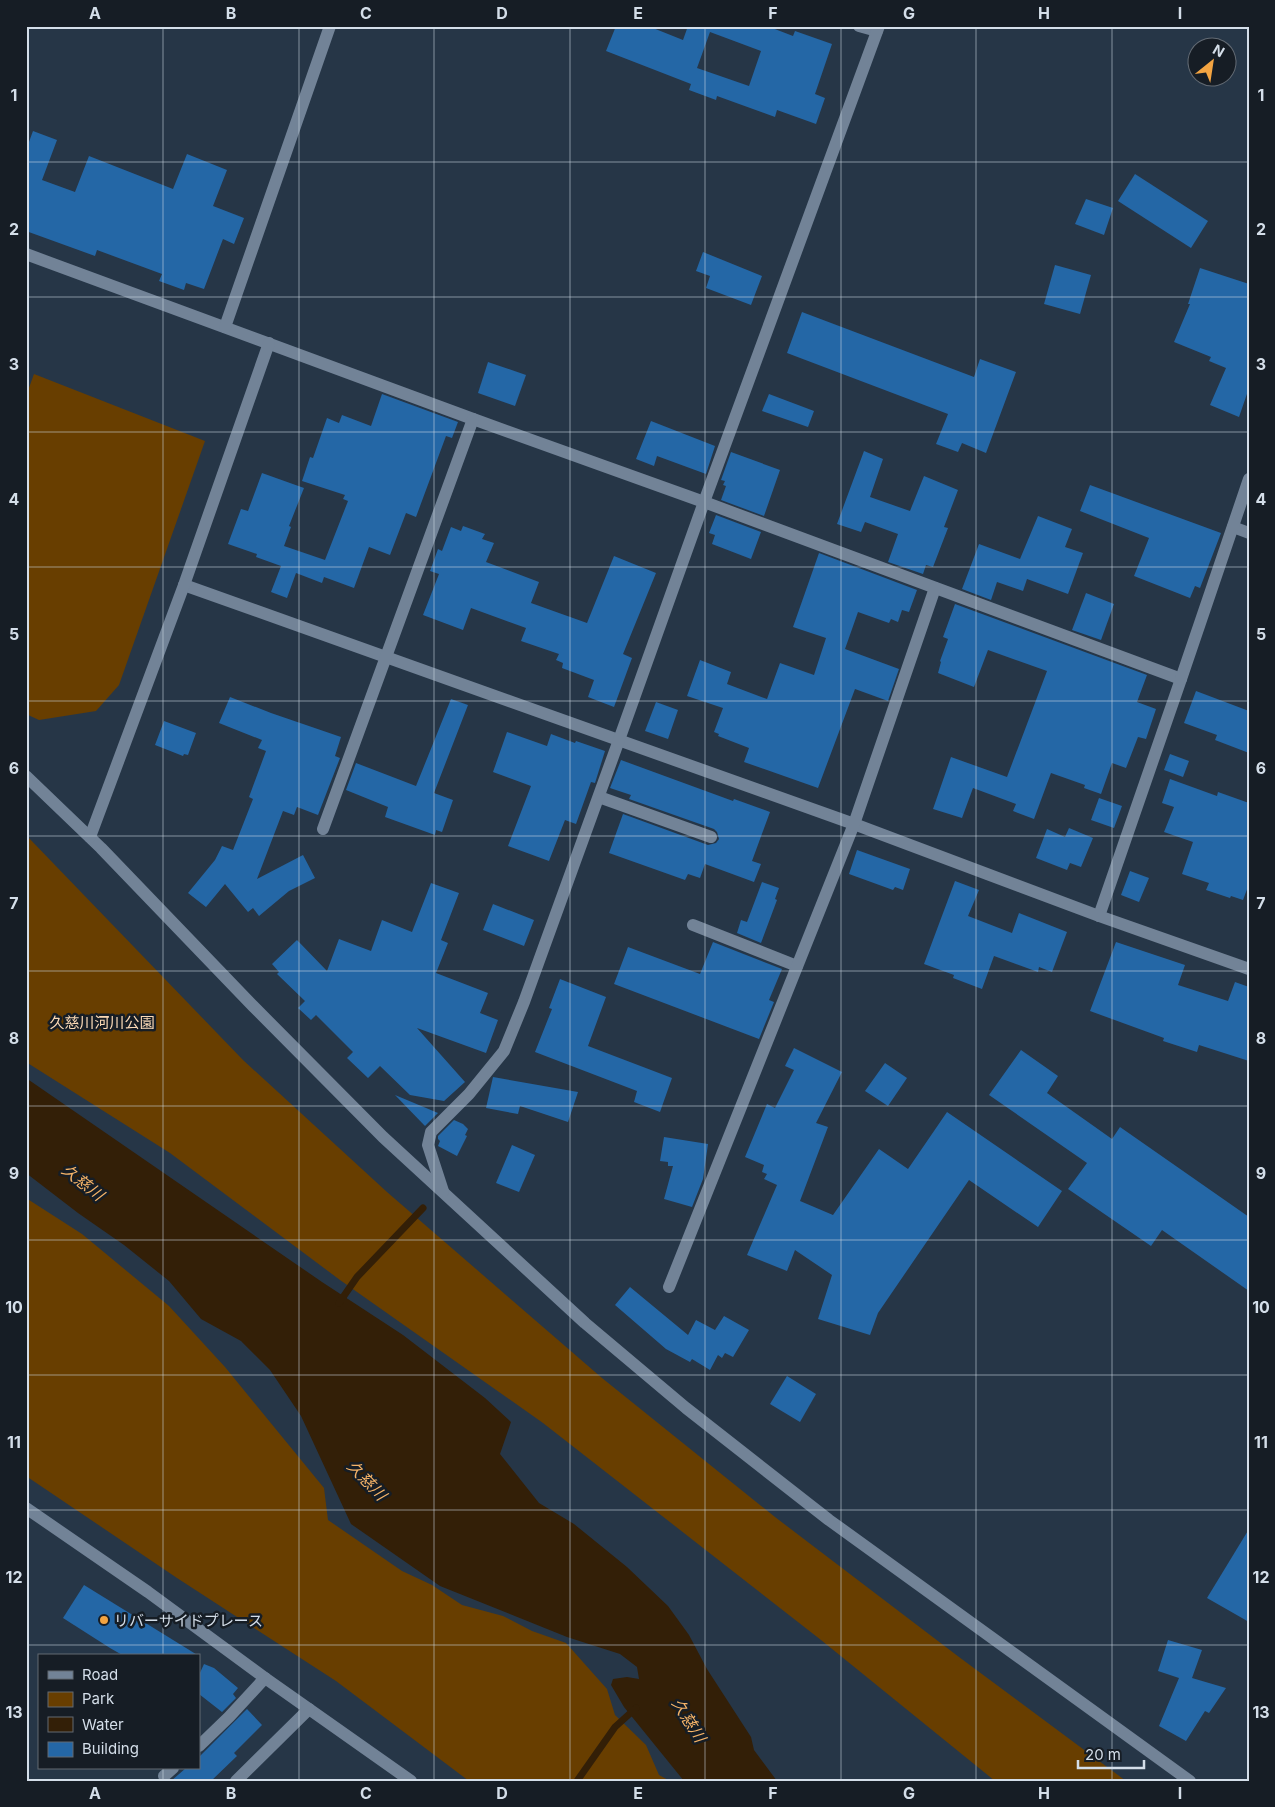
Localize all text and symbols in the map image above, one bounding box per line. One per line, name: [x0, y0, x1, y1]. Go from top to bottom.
text: A: [89, 3, 101, 23]
text: B: [226, 3, 236, 23]
text: C: [360, 3, 372, 23]
text: D: [496, 3, 508, 23]
text: E: [633, 3, 643, 23]
text: F: [768, 3, 778, 23]
text: G: [903, 3, 915, 23]
text: H: [1038, 3, 1050, 23]
text: I: [1178, 3, 1182, 23]
north arrow: [1188, 38, 1238, 88]
text: N: [1210, 40, 1228, 60]
text: 1: [11, 85, 17, 105]
text: 1: [1258, 85, 1264, 105]
text: 2: [9, 219, 19, 239]
text: 2: [1256, 219, 1266, 239]
text: 3: [9, 354, 19, 374]
text: 3: [1256, 354, 1266, 374]
text: 4: [9, 489, 20, 509]
text: 4: [1256, 489, 1267, 509]
text: 5: [9, 624, 19, 644]
text: 5: [1256, 624, 1266, 644]
text: 6: [9, 758, 19, 778]
text: 6: [1256, 758, 1266, 778]
text: 7: [9, 893, 19, 913]
text: 7: [1256, 893, 1266, 913]
park label: 久慈川河川公園: [49, 1013, 155, 1032]
text: 8: [9, 1028, 19, 1048]
text: 8: [1256, 1028, 1266, 1048]
water label: 久慈川: [58, 1159, 110, 1206]
text: 9: [9, 1163, 19, 1183]
text: 9: [1256, 1163, 1266, 1183]
text: 10: [5, 1297, 23, 1317]
text: 10: [1252, 1297, 1270, 1317]
text: 11: [7, 1432, 21, 1452]
text: 11: [1254, 1432, 1268, 1452]
water label: 久慈川: [343, 1456, 392, 1506]
text: 12: [6, 1567, 22, 1587]
text: 12: [1253, 1567, 1269, 1587]
place label: リバーサイドプレース: [114, 1611, 263, 1630]
marker: リバーサイドプレース: [98, 1614, 110, 1626]
legend: [38, 1654, 200, 1770]
text: Road: [82, 1665, 118, 1684]
text: Park: [82, 1689, 115, 1708]
water label: 久慈川: [668, 1694, 711, 1747]
text: 13: [5, 1702, 23, 1722]
text: 13: [1252, 1702, 1270, 1722]
text: Water: [82, 1715, 124, 1734]
scale bar: [1078, 1737, 1144, 1769]
text: Building: [82, 1739, 139, 1758]
text: 20 m: [1085, 1745, 1121, 1764]
text: A: [89, 1783, 101, 1803]
text: B: [226, 1783, 236, 1803]
text: C: [360, 1783, 372, 1803]
text: D: [496, 1783, 508, 1803]
text: E: [633, 1783, 643, 1803]
text: F: [768, 1783, 778, 1803]
text: G: [903, 1783, 915, 1803]
text: H: [1038, 1783, 1050, 1803]
text: I: [1178, 1783, 1182, 1803]

